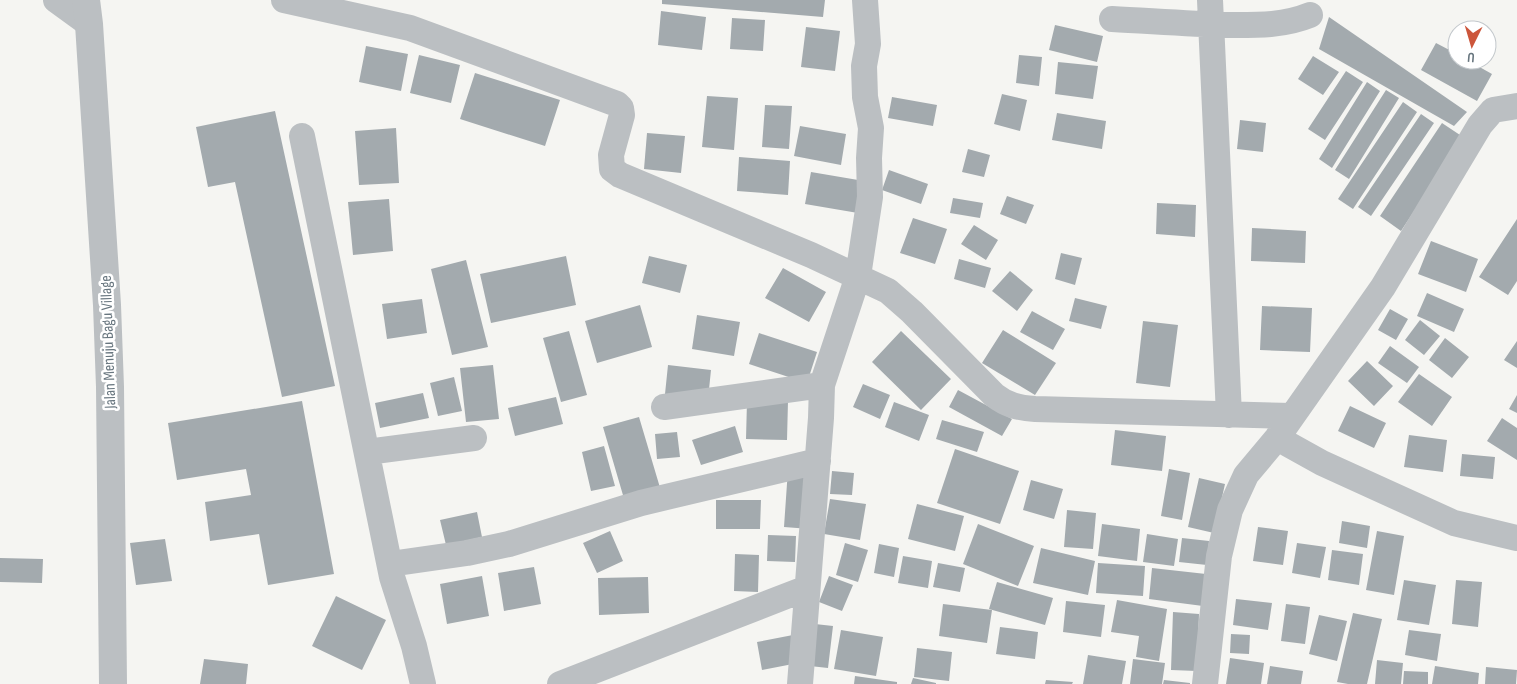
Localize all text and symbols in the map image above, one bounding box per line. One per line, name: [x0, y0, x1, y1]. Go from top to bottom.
north arrow: [1447, 20, 1497, 70]
text: U: [1467, 49, 1475, 66]
street label: Jalan Menuju Bagu Village: [97, 275, 120, 410]

